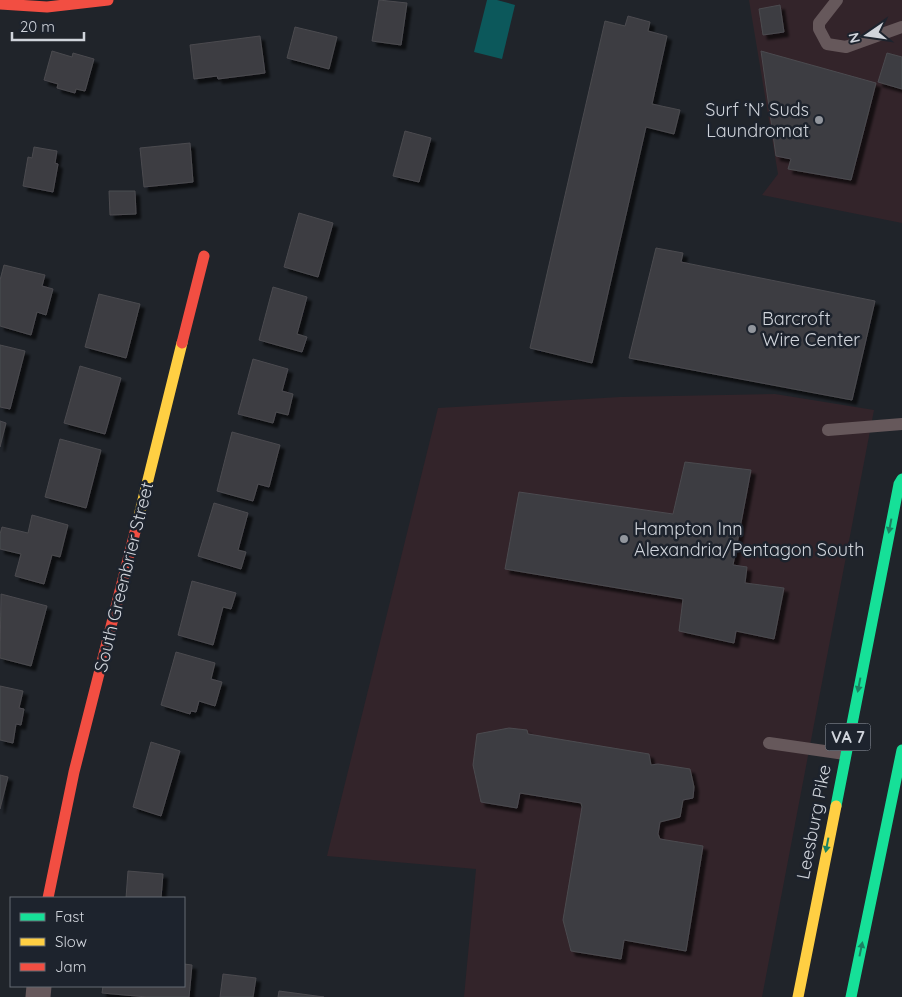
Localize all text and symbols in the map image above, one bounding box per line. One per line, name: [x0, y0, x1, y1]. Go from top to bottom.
scale bar: [12, 10, 85, 42]
north arrow: [842, 10, 892, 60]
text: 20 m: [20, 17, 55, 36]
text: N: [844, 31, 864, 45]
place label: Surf ‘N’ Suds Laundromat: [705, 98, 809, 142]
marker: Surf ‘N’ Suds Laundromat: [813, 114, 825, 126]
place label: Barcroft Wire Center: [762, 307, 860, 351]
marker: Barcroft Wire Center: [746, 323, 758, 335]
street label: South Greenbrier Street: [89, 479, 158, 674]
place label: Hampton Inn Alexandria/Pentagon South: [634, 517, 864, 561]
one-way arrow: [886, 518, 894, 534]
marker: Hampton Inn Alexandria/Pentagon South: [618, 533, 630, 545]
one-way arrow: [854, 678, 862, 694]
road number: VA 7: [826, 724, 870, 750]
street label: Leesburg Pike: [791, 763, 836, 881]
one-way arrow: [823, 837, 831, 853]
legend: [10, 897, 185, 987]
text: Fast: [55, 907, 84, 926]
text: Slow: [55, 932, 87, 951]
one-way arrow: [857, 942, 865, 957]
text: Jam: [55, 957, 86, 976]

